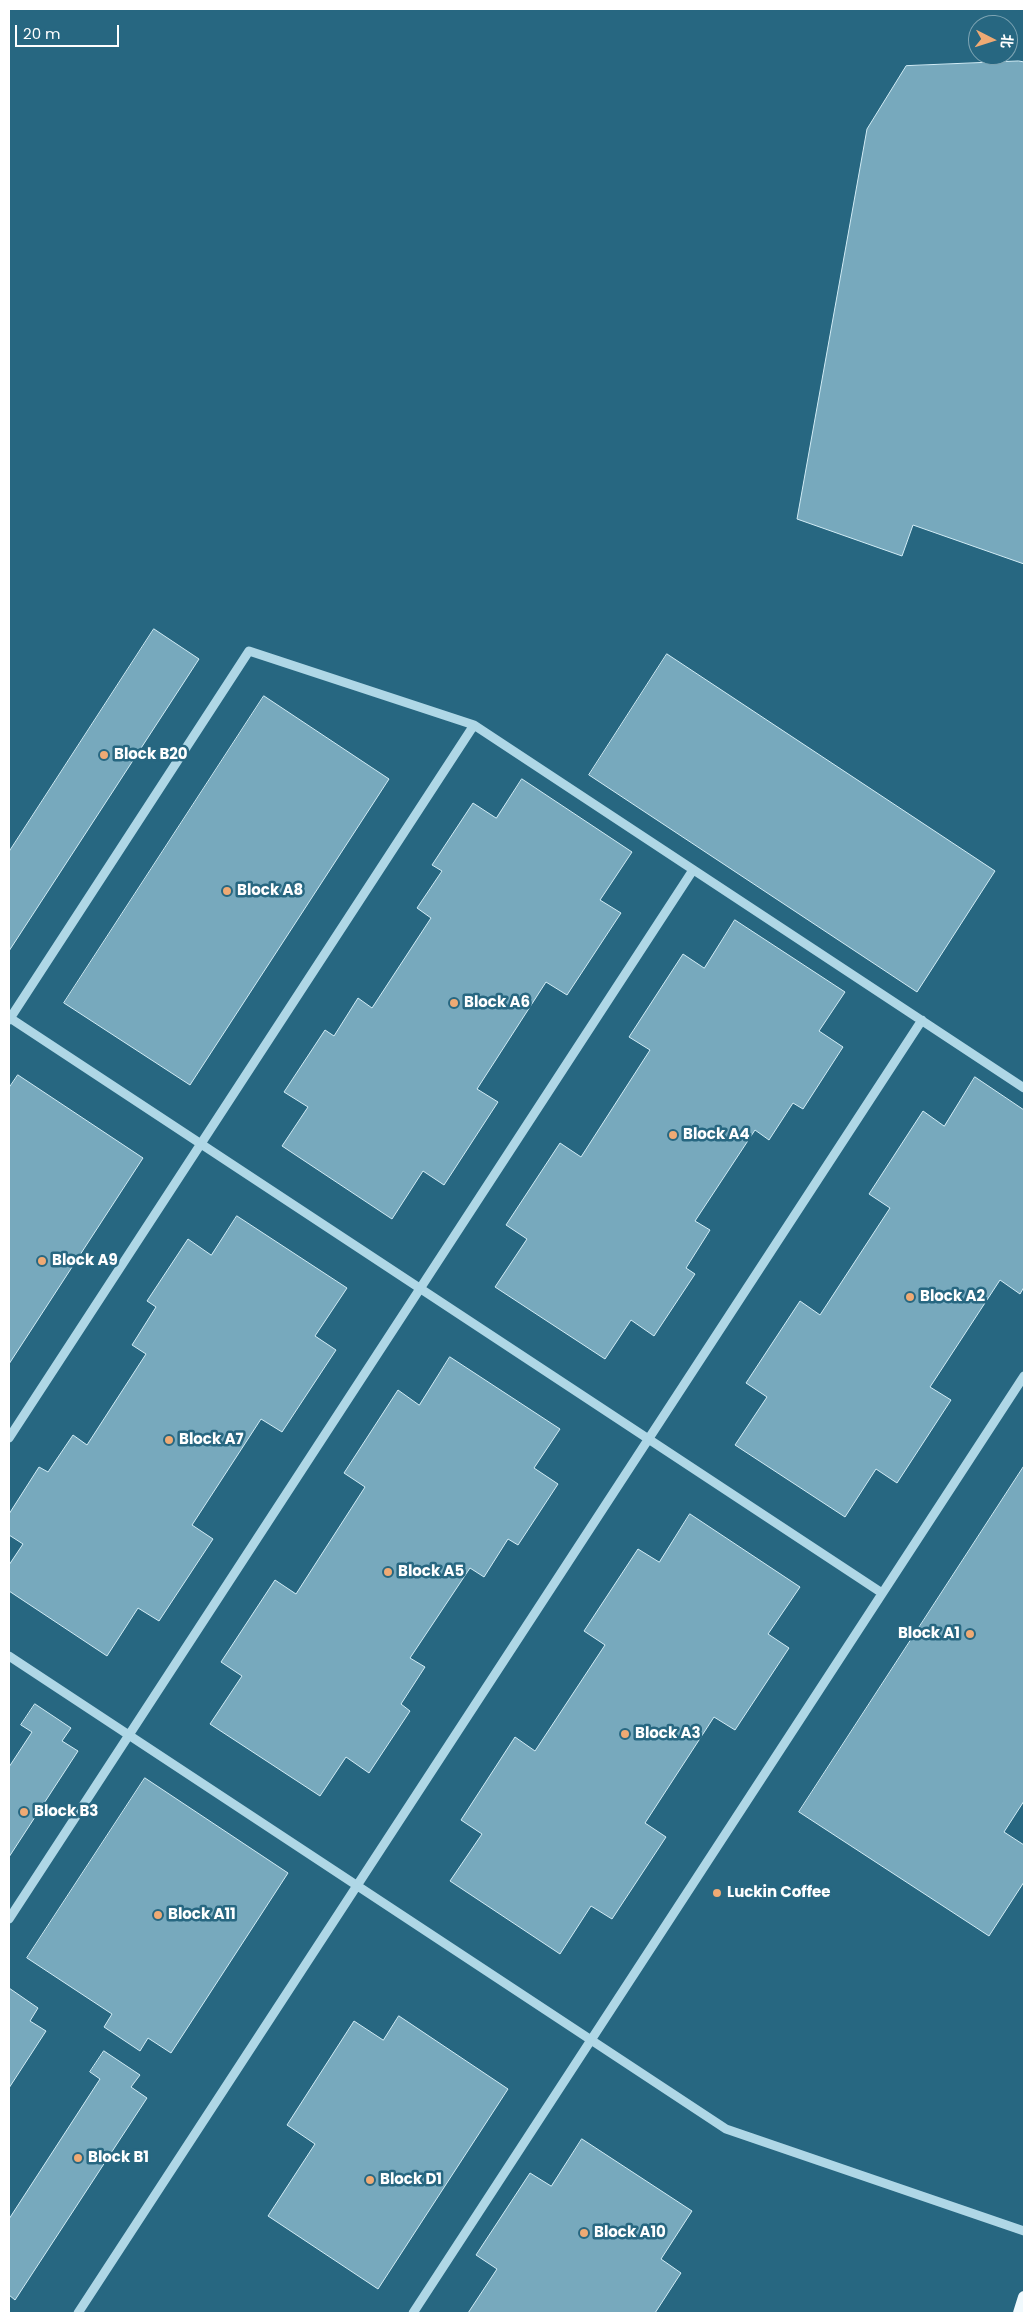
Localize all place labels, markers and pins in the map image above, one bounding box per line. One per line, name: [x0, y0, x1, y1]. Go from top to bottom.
place label: Block B20: [114, 746, 188, 764]
marker: Block B20: [98, 749, 110, 761]
place label: Block A8: [237, 882, 303, 900]
marker: Block A8: [221, 885, 233, 897]
place label: Block A6: [464, 994, 530, 1012]
marker: Block A6: [448, 997, 460, 1009]
place label: Block A4: [683, 1126, 750, 1144]
marker: Block A4: [667, 1129, 679, 1141]
place label: Block A9: [52, 1252, 118, 1270]
marker: Block A9: [36, 1255, 48, 1267]
place label: Block A2: [920, 1288, 985, 1306]
marker: Block A2: [904, 1291, 916, 1303]
place label: Block A7: [179, 1431, 243, 1449]
marker: Block A7: [163, 1434, 175, 1446]
place label: Block A5: [398, 1563, 464, 1581]
marker: Block A5: [382, 1566, 394, 1578]
place label: Block A1: [898, 1625, 960, 1643]
marker: Block A1: [964, 1628, 976, 1640]
place label: Block A3: [635, 1725, 701, 1743]
marker: Block A3: [619, 1728, 631, 1740]
place label: Block B3: [34, 1803, 98, 1821]
marker: Block B3: [18, 1806, 30, 1818]
place label: Luckin Coffee: [727, 1884, 831, 1902]
marker: Luckin Coffee: [711, 1887, 723, 1899]
place label: Block A11: [168, 1906, 236, 1924]
marker: Block A11: [152, 1909, 164, 1921]
place label: Block B1: [88, 2149, 149, 2167]
marker: Block B1: [72, 2152, 84, 2164]
place label: Block D1: [380, 2171, 442, 2189]
marker: Block D1: [364, 2174, 376, 2186]
place label: Block A10: [594, 2224, 666, 2242]
marker: Block A10: [578, 2227, 590, 2239]

